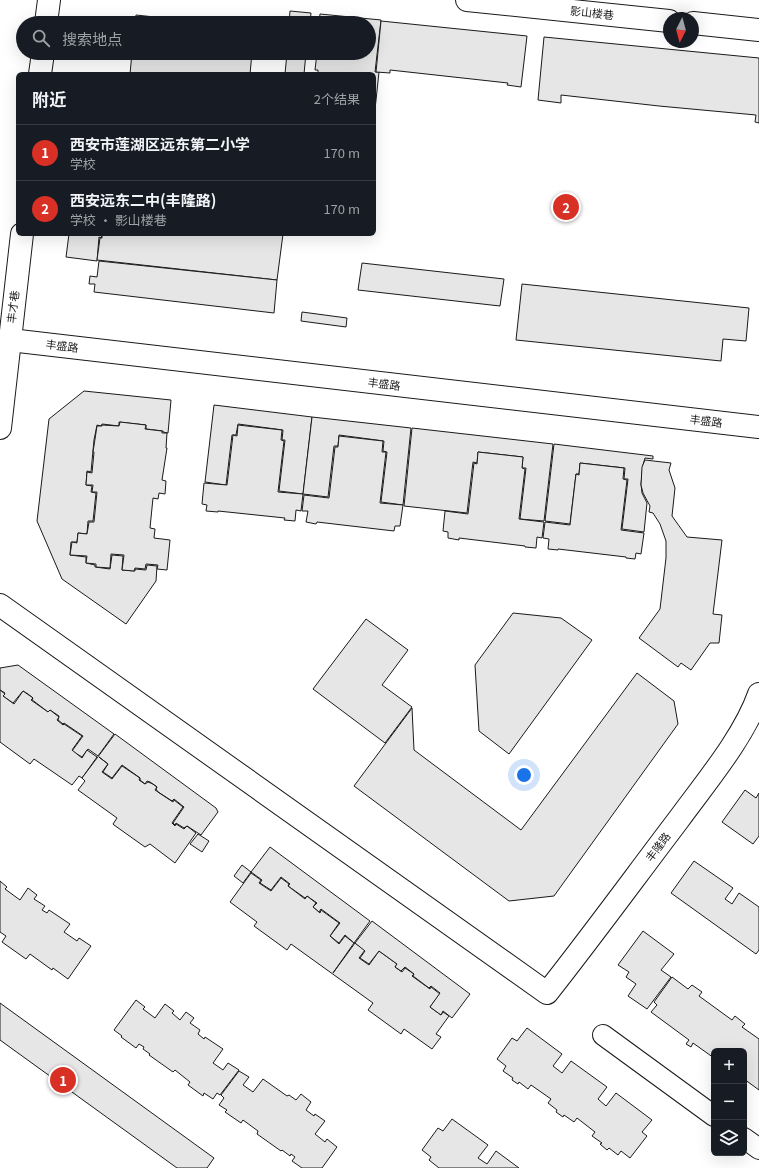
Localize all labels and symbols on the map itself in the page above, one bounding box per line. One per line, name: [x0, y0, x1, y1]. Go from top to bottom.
street label: 影山楼巷: [569, 2, 615, 22]
north arrow: [663, 12, 699, 48]
pin: 2: [553, 192, 579, 222]
street label: 丰才巷: [2, 290, 22, 324]
street label: 丰盛路: [45, 335, 79, 355]
street label: 丰盛路: [367, 373, 401, 393]
street label: 丰盛路: [689, 410, 723, 430]
your location: [514, 765, 534, 785]
street label: 丰隆路: [641, 828, 674, 864]
pin: 1: [50, 1065, 76, 1095]

